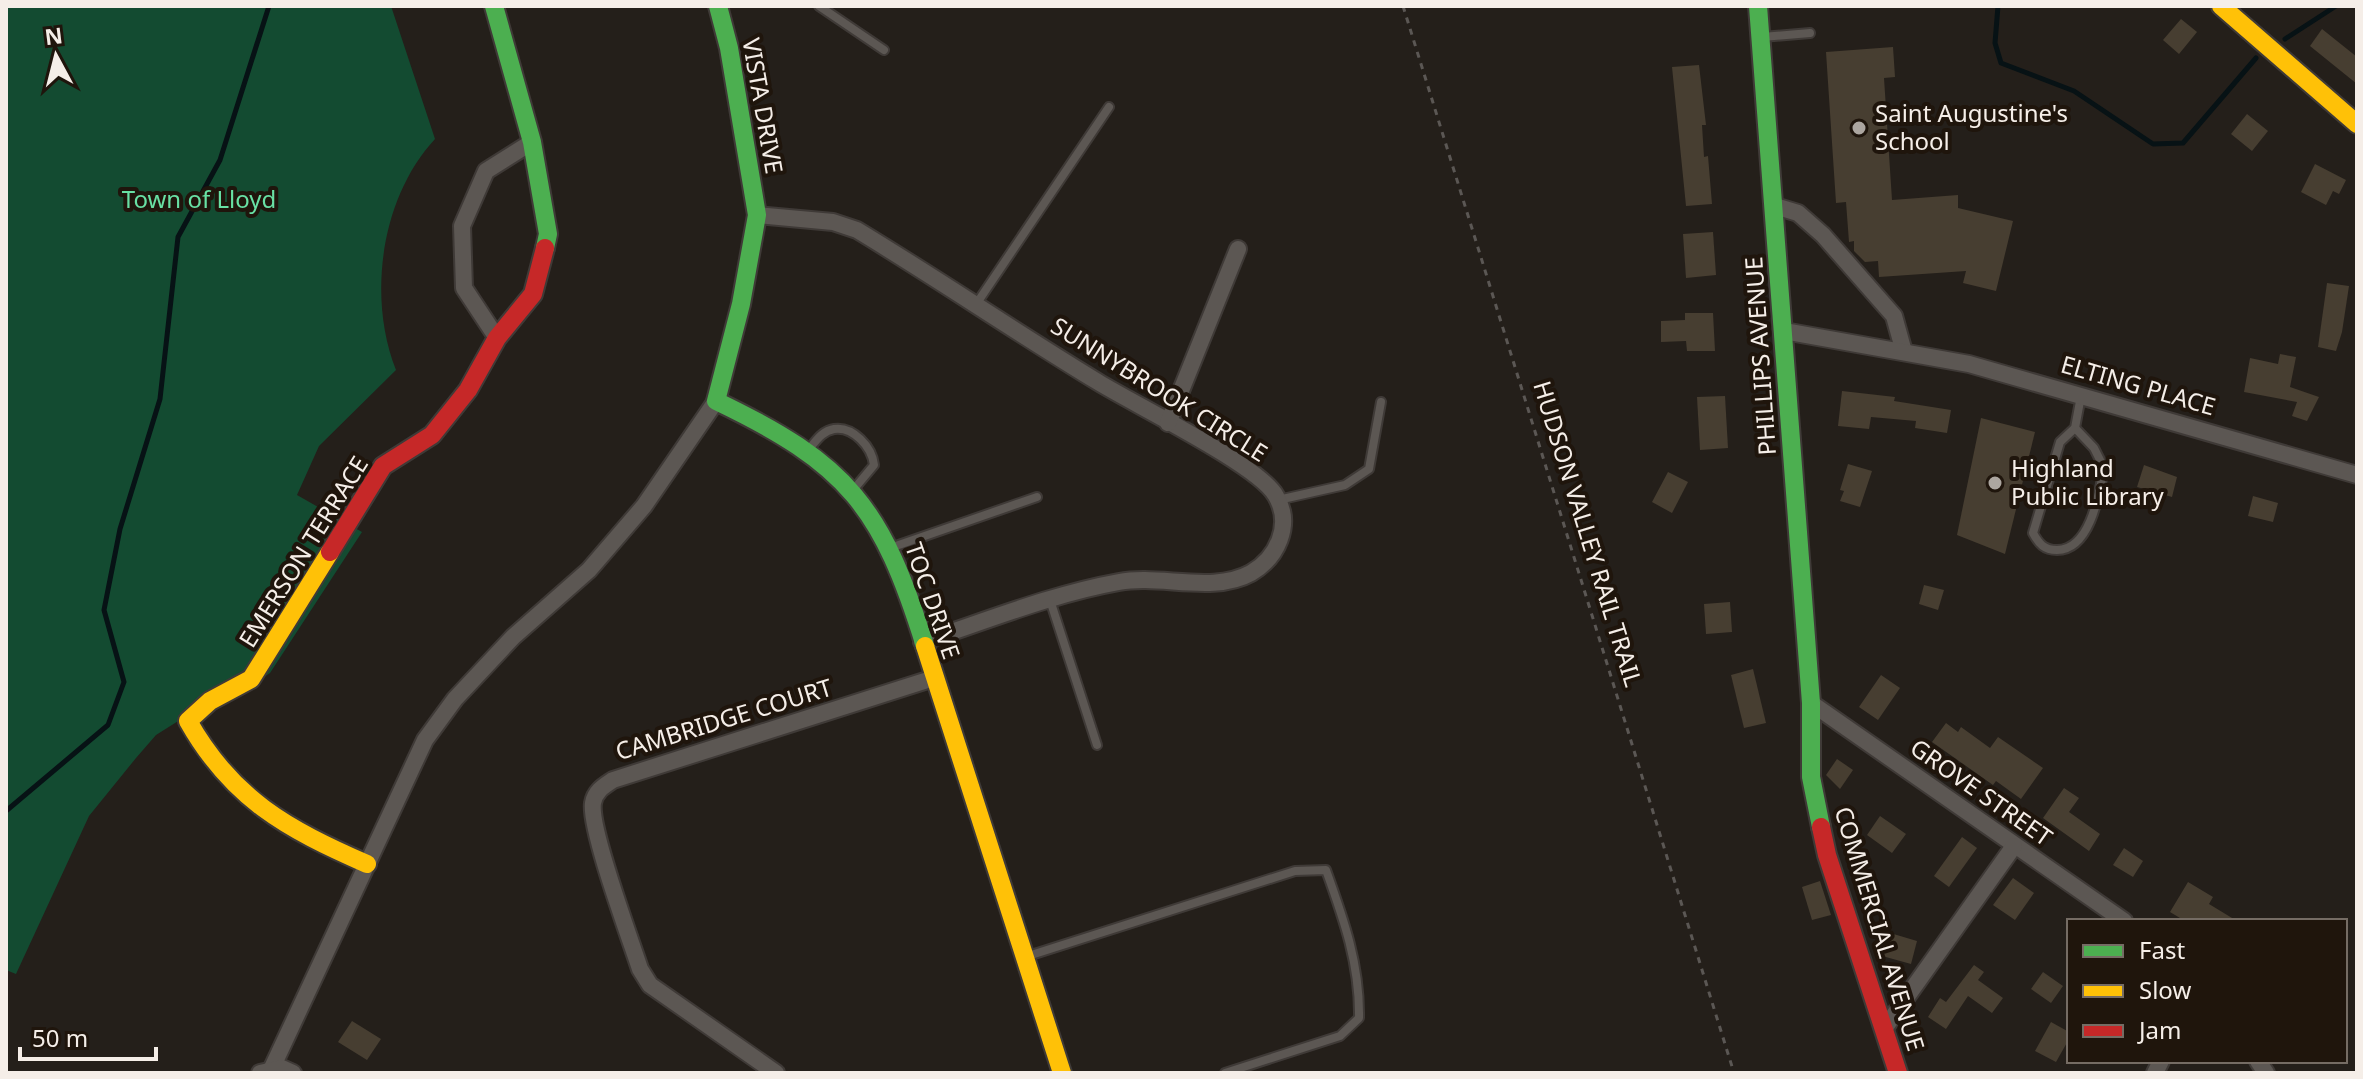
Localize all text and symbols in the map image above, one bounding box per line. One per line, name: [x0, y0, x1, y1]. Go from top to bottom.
north arrow: [16, 16, 96, 96]
text: N: [43, 19, 64, 51]
street label: VISTA DRIVE: [735, 35, 792, 176]
place label: Saint Augustine's School: [1875, 96, 2068, 157]
marker: Saint Augustine's School: [1850, 119, 1868, 137]
park label: Town of Lloyd: [122, 182, 276, 215]
street label: PHILLIPS AVENUE: [1736, 256, 1783, 456]
street label: SUNNYBROOK CIRCLE: [1045, 309, 1274, 469]
street label: ELTING PLACE: [2057, 347, 2220, 422]
street label: HUDSON VALLEY RAIL TRAIL: [1526, 377, 1651, 690]
street label: EMERSON TERRACE: [231, 449, 375, 653]
place label: Highland Public Library: [2011, 451, 2165, 512]
marker: Highland Public Library: [1986, 474, 2004, 492]
street label: TOC DRIVE: [898, 538, 969, 663]
street label: CAMBRIDGE COURT: [611, 670, 836, 767]
street label: GROVE STREET: [1904, 731, 2060, 853]
street label: COMMERCIAL AVENUE: [1828, 802, 1933, 1055]
legend: [2067, 919, 2347, 1063]
text: Fast: [2139, 933, 2185, 966]
text: Slow: [2139, 973, 2191, 1006]
scale bar: [20, 1011, 156, 1061]
text: Jam: [2137, 1013, 2181, 1046]
text: 50 m: [32, 1021, 88, 1054]

